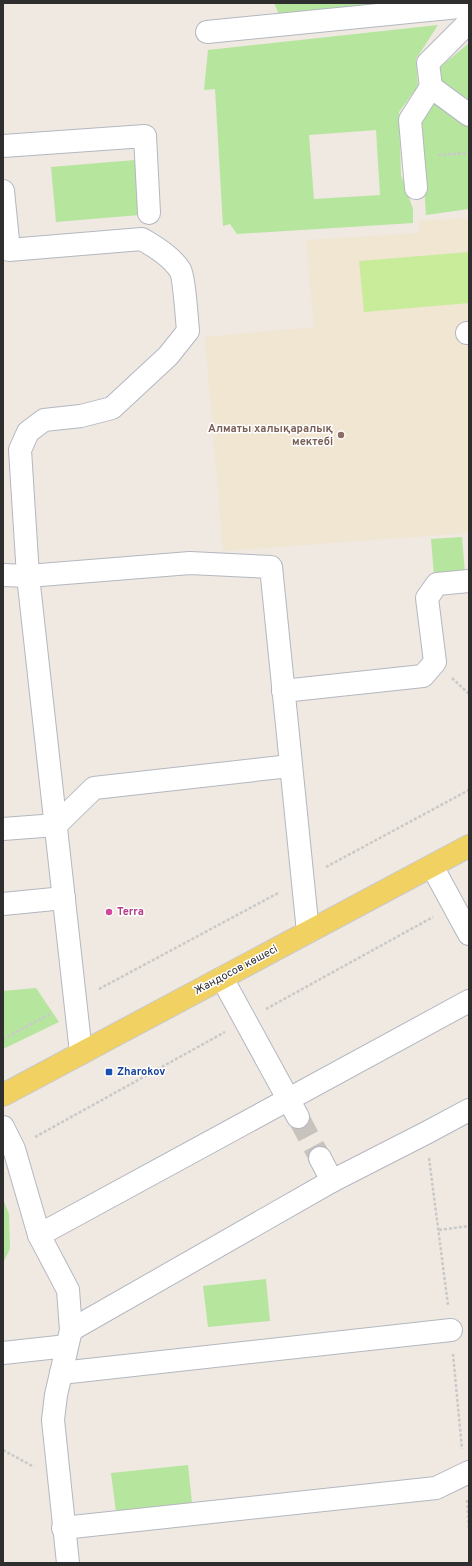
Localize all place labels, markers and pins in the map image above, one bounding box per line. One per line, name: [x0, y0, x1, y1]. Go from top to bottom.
place label: Алматы халықаралық мектебі: [208, 422, 334, 449]
marker: Алматы халықаралық мектебі: [336, 430, 346, 440]
place label: Terra: [117, 905, 144, 919]
marker: Terra: [104, 907, 114, 917]
place label: Zharokov: [117, 1065, 165, 1079]
marker: Zharokov: [104, 1067, 114, 1077]

